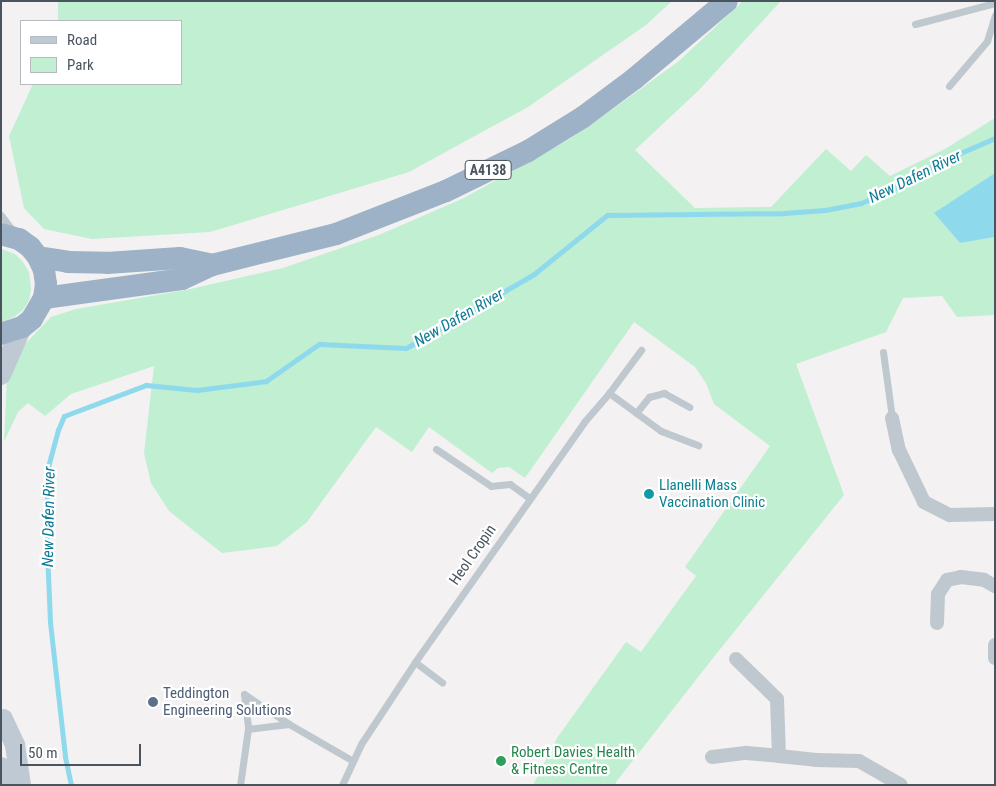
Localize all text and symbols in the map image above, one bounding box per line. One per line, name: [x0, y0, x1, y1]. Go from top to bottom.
legend: [20, 20, 182, 85]
text: Road: [67, 31, 97, 49]
text: Park: [67, 56, 94, 74]
water label: New Dafen River: [866, 146, 964, 208]
road number: A4138: [464, 158, 512, 182]
water label: New Dafen River: [411, 285, 507, 351]
water label: New Dafen River: [39, 467, 59, 567]
place label: Llanelli Mass Vaccination Clinic: [659, 476, 765, 511]
marker: Llanelli Mass Vaccination Clinic: [643, 488, 655, 500]
street label: Heol Cropin: [446, 521, 500, 589]
place label: Teddington Engineering Solutions: [163, 684, 292, 719]
marker: Teddington Engineering Solutions: [147, 696, 159, 708]
scale bar: [22, 734, 144, 766]
place label: Robert Davies Health & Fitness Centre: [511, 743, 635, 778]
text: 50 m: [28, 744, 58, 762]
marker: Robert Davies Health & Fitness Centre: [495, 755, 507, 767]

